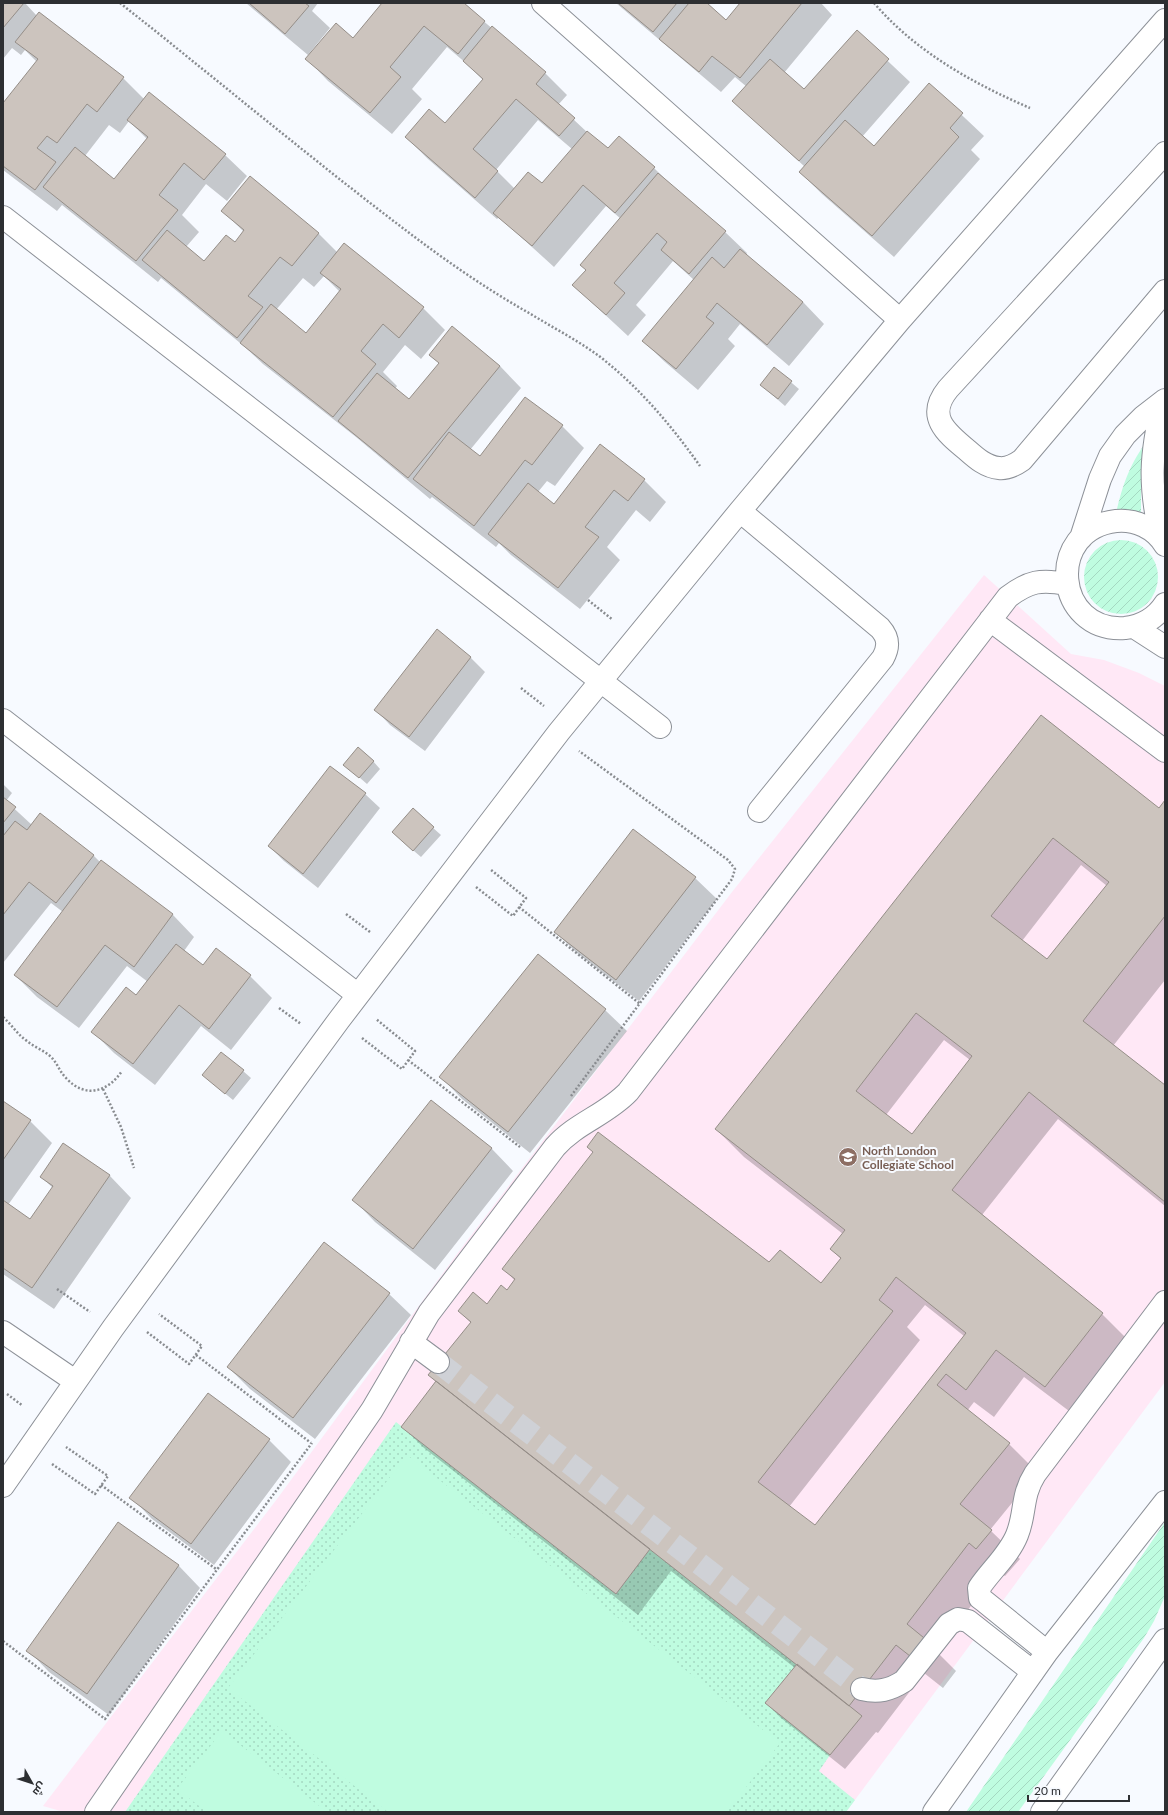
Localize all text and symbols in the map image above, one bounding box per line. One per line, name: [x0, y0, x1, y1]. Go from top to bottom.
place label: North London Collegiate School: [862, 1143, 954, 1172]
school or university icon: North London Collegiate School: [837, 1146, 859, 1168]
north arrow: [12, 1763, 52, 1803]
scale bar: [1028, 1777, 1129, 1803]
text: ش: [30, 1779, 50, 1799]
text: 20 m: [1034, 1783, 1061, 1798]

